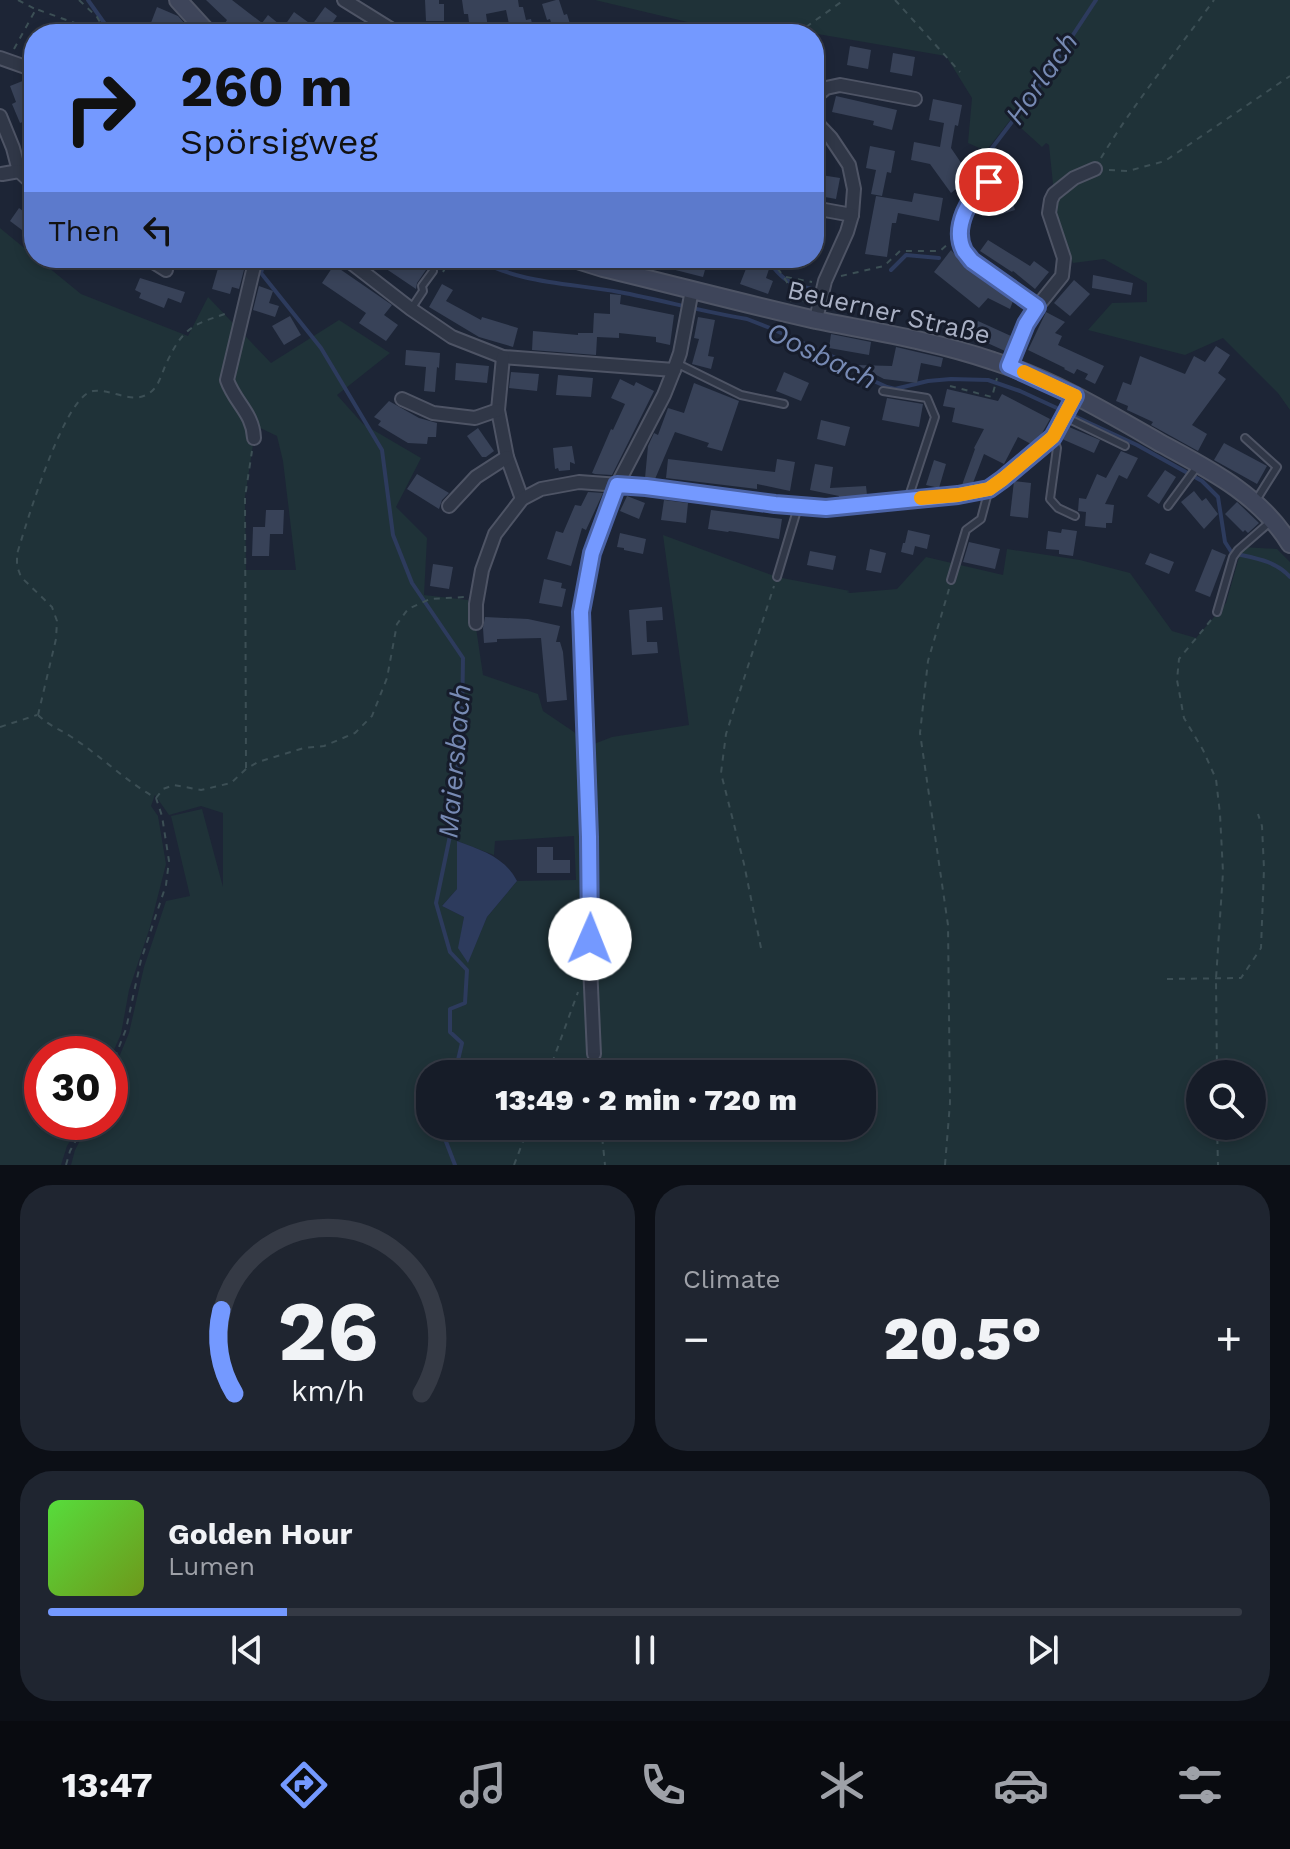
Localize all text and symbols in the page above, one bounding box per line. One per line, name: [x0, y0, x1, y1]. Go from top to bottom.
water label: Horlach: [998, 26, 1085, 131]
text: 260 m: [180, 54, 353, 120]
icon: right: [48, 56, 152, 160]
text: Spörsigweg: [180, 121, 378, 163]
pin: [955, 148, 1023, 216]
icon: arrive: [967, 160, 1011, 204]
icon: left: [136, 208, 180, 252]
text: Then: [48, 213, 120, 248]
street label: Beuerner Straße: [785, 274, 993, 350]
water label: Oosbach: [761, 315, 882, 396]
water label: Maiersbach: [431, 683, 478, 840]
position arrow: [548, 897, 632, 981]
speed limit sign: 30: [24, 1036, 128, 1140]
map controls: [1186, 1060, 1266, 1140]
button: search: [1186, 1060, 1266, 1140]
text: 13:49 · 2 min · 720 m: [495, 1082, 797, 1117]
text: Climate: [683, 1264, 781, 1294]
text: 26: [277, 1283, 378, 1380]
text: 20.5°: [883, 1303, 1042, 1374]
text: −: [683, 1313, 710, 1365]
text: +: [1215, 1313, 1242, 1365]
text: km/h: [291, 1374, 364, 1408]
text: Golden Hour: [168, 1516, 352, 1551]
text: Lumen: [168, 1551, 255, 1581]
icon: previous: [225, 1628, 269, 1672]
icon: pause: [623, 1628, 667, 1672]
icon: next: [1021, 1628, 1065, 1672]
icon: directions: [276, 1757, 332, 1813]
icon: music: [455, 1757, 511, 1813]
icon: phone: [635, 1757, 691, 1813]
icon: climate: [814, 1757, 870, 1813]
icon: car: [993, 1757, 1049, 1813]
icon: filters: [1172, 1757, 1228, 1813]
text: 13:47: [62, 1764, 153, 1806]

